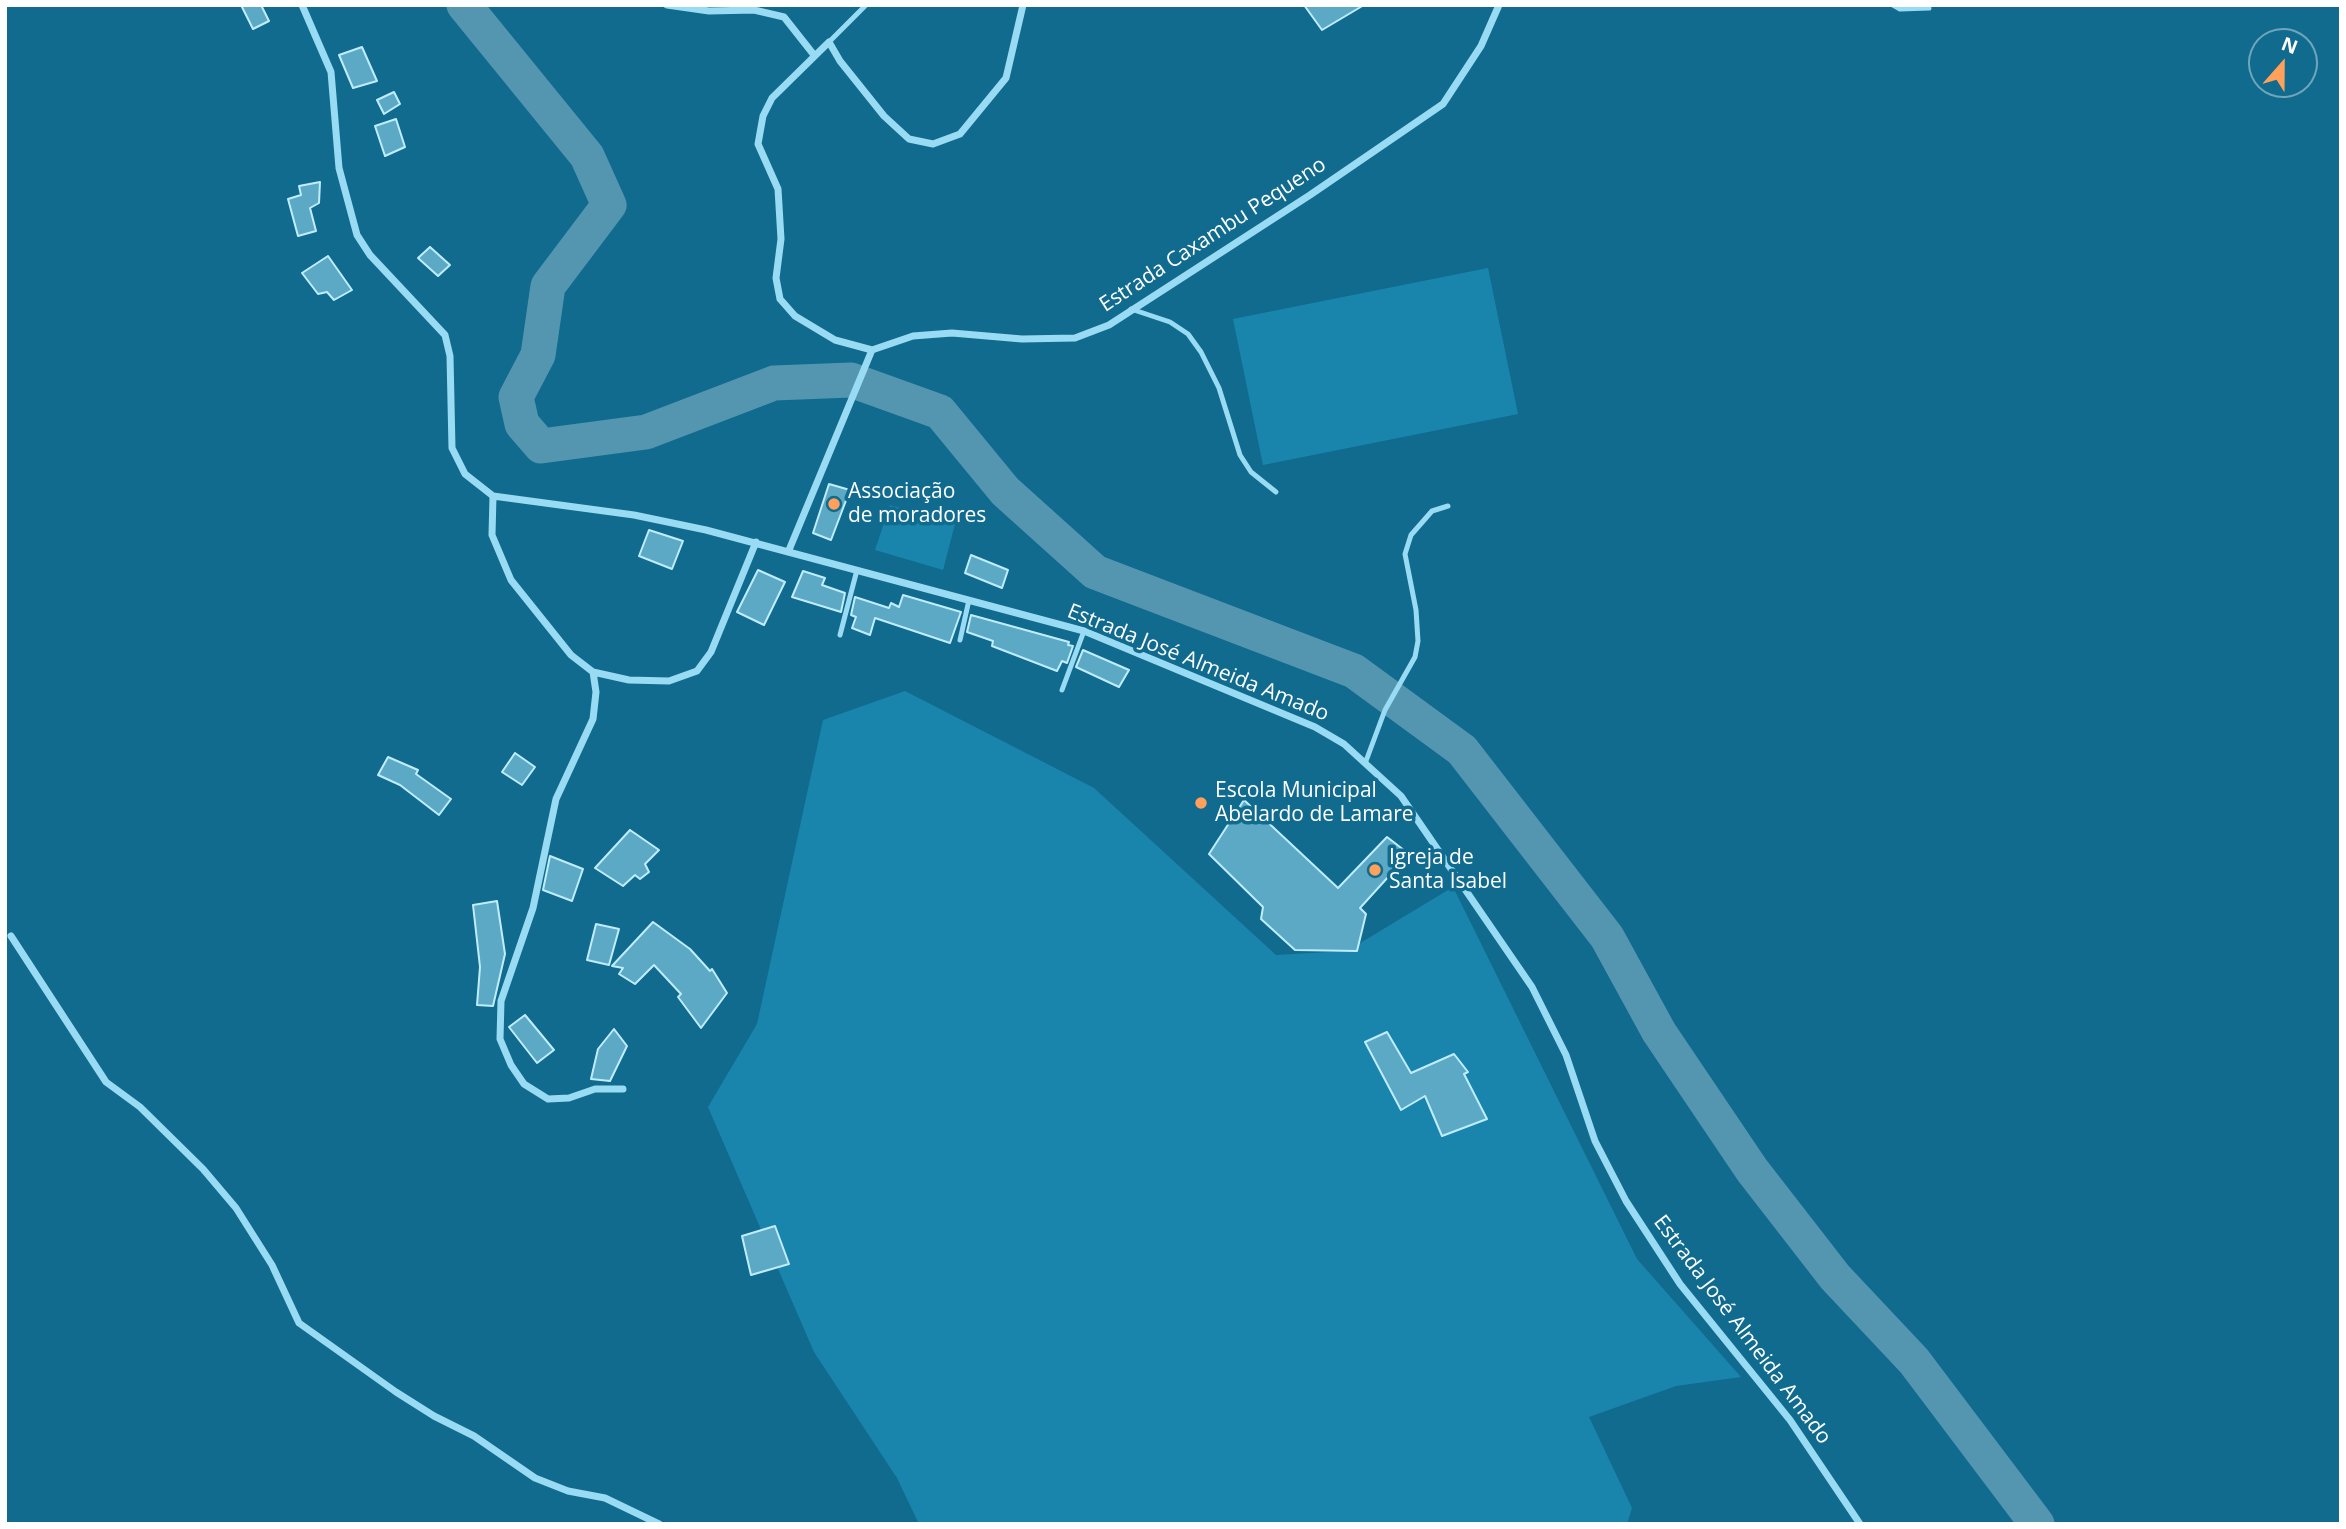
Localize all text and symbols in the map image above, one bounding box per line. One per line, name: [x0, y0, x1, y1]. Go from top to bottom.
north arrow: [2248, 28, 2318, 98]
text: N: [2278, 30, 2302, 60]
street label: Estrada Caxambu Pequeno: [1095, 152, 1331, 318]
place label: Associação de moradores: [848, 479, 986, 529]
marker: Associação de moradores: [826, 496, 842, 512]
street label: Estrada José Almeida Amado: [1064, 599, 1332, 727]
place label: Escola Municipal Abelardo de Lamare: [1215, 778, 1414, 828]
marker: Escola Municipal Abelardo de Lamare: [1193, 795, 1209, 811]
place label: Igreja de Santa Isabel: [1389, 845, 1507, 895]
marker: Igreja de Santa Isabel: [1367, 862, 1383, 878]
street label: Estrada José Almeida Amado: [1648, 1211, 1836, 1449]

